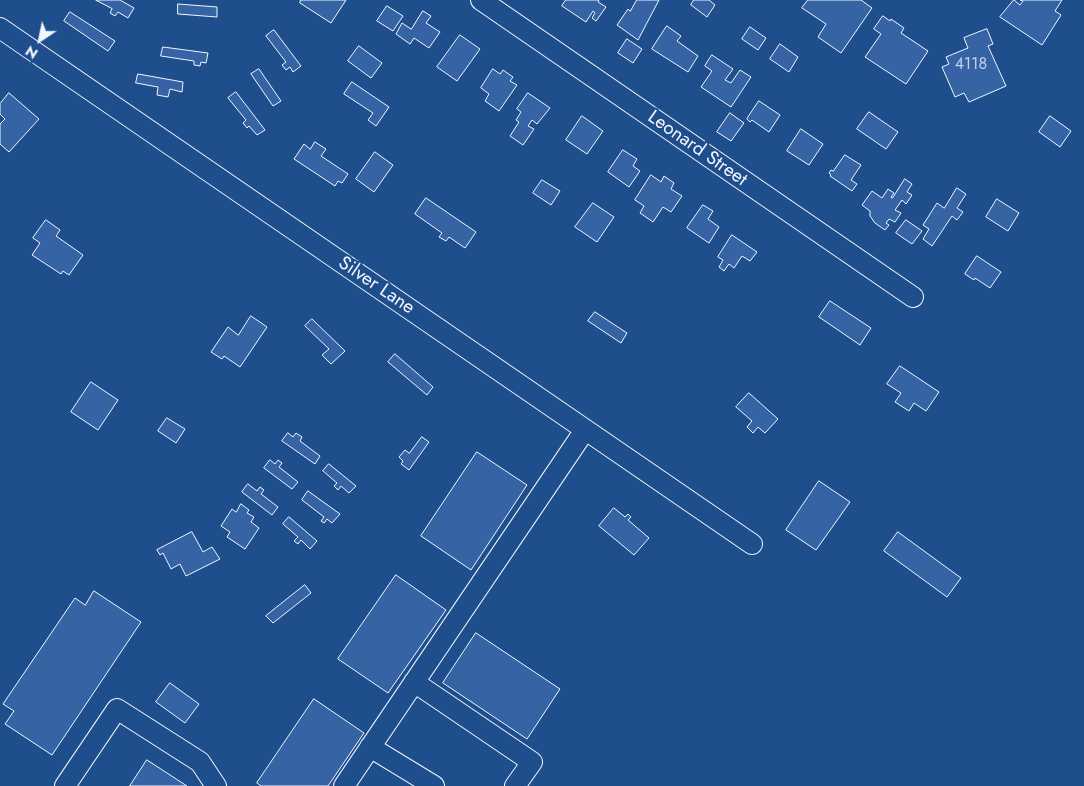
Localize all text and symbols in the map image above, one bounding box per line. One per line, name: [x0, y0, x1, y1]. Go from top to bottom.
north arrow: [15, 15, 65, 65]
text: N: [21, 41, 42, 64]
house number: 4118: [955, 55, 987, 75]
street label: Leonard Street: [643, 106, 751, 192]
street label: Silver Lane: [333, 252, 419, 320]

